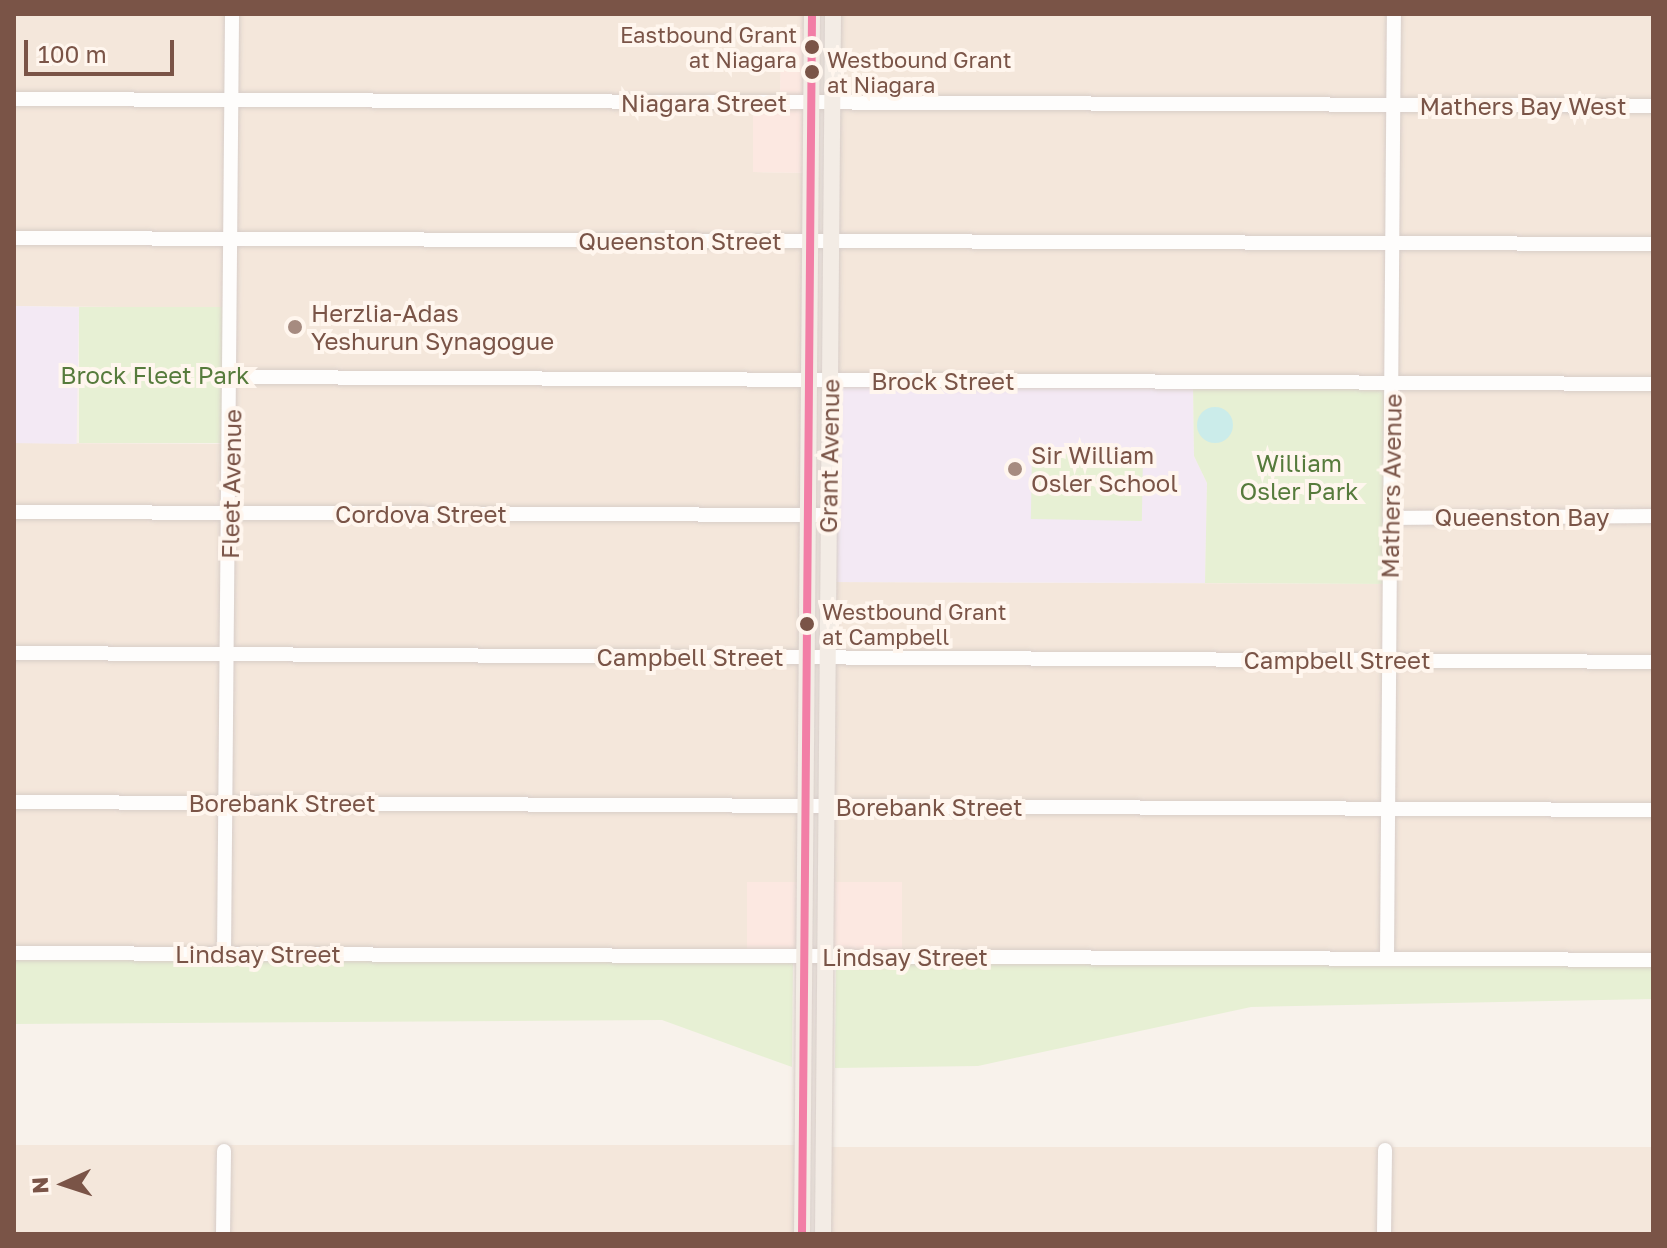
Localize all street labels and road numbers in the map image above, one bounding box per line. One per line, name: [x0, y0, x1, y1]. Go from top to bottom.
street label: Niagara Street: [621, 89, 787, 117]
street label: Mathers Bay West: [1419, 92, 1627, 120]
street label: Queenston Street: [578, 227, 782, 255]
street label: Brock Street: [871, 367, 1015, 395]
street label: Grant Avenue: [813, 379, 845, 533]
street label: Mathers Avenue: [1375, 393, 1407, 579]
street label: Fleet Avenue: [215, 409, 247, 559]
street label: Cordova Street: [335, 500, 507, 528]
street label: Queenston Bay: [1435, 503, 1609, 531]
street label: Campbell Street: [597, 643, 783, 671]
street label: Campbell Street: [1244, 646, 1430, 674]
street label: Borebank Street: [188, 789, 376, 817]
street label: Borebank Street: [835, 793, 1023, 821]
street label: Lindsay Street: [175, 940, 341, 968]
street label: Lindsay Street: [822, 943, 988, 971]

